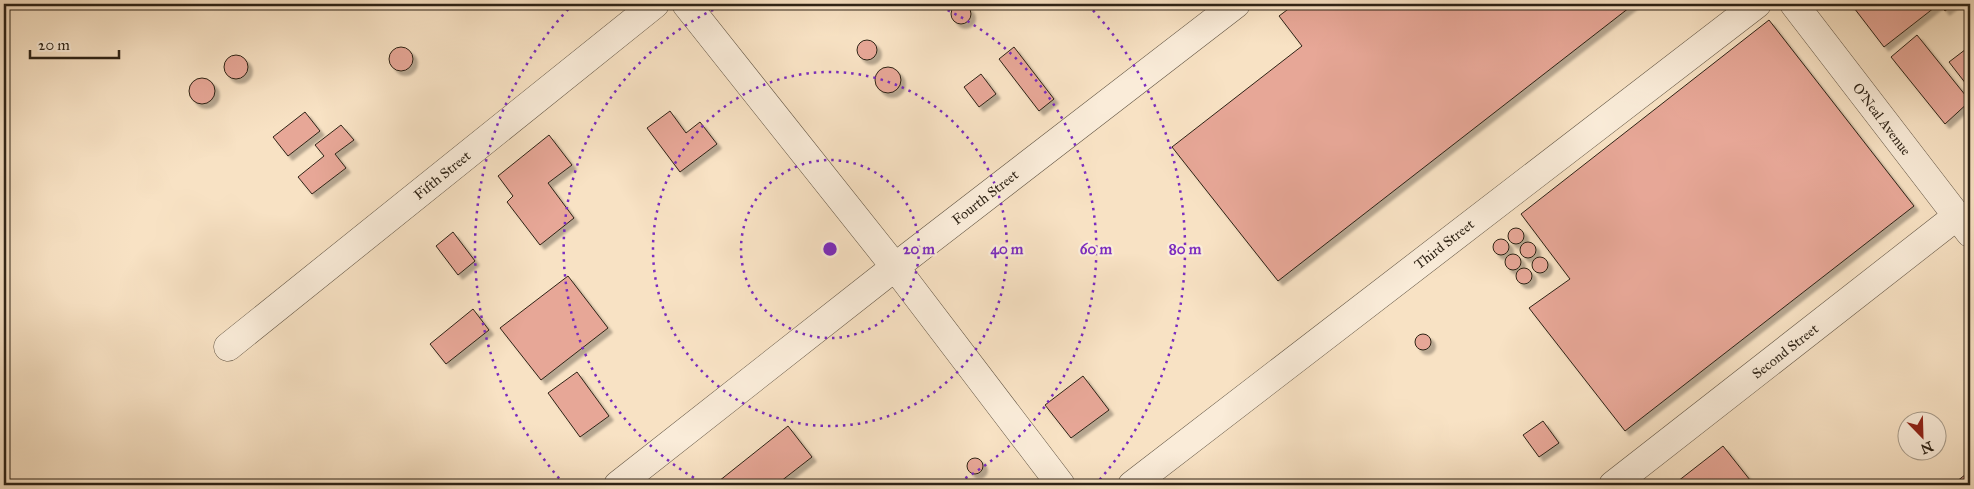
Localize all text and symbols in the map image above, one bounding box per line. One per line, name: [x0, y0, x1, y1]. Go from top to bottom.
scale bar: [30, 28, 119, 60]
text: 20 m: [38, 36, 70, 54]
street label: O'Neal Avenue: [1849, 80, 1914, 159]
street label: Fifth Street: [410, 147, 474, 203]
street label: Fourth Street: [949, 166, 1022, 228]
street label: Third Street: [1411, 216, 1478, 273]
centre of rings: [821, 240, 839, 258]
text: 20 m: [903, 240, 935, 258]
text: 40 m: [991, 240, 1024, 259]
text: 60 m: [1080, 240, 1113, 258]
text: 80 m: [1169, 240, 1202, 258]
street label: Second Street: [1749, 320, 1822, 383]
north arrow: [1896, 412, 1946, 462]
text: N: [1918, 437, 1936, 458]

